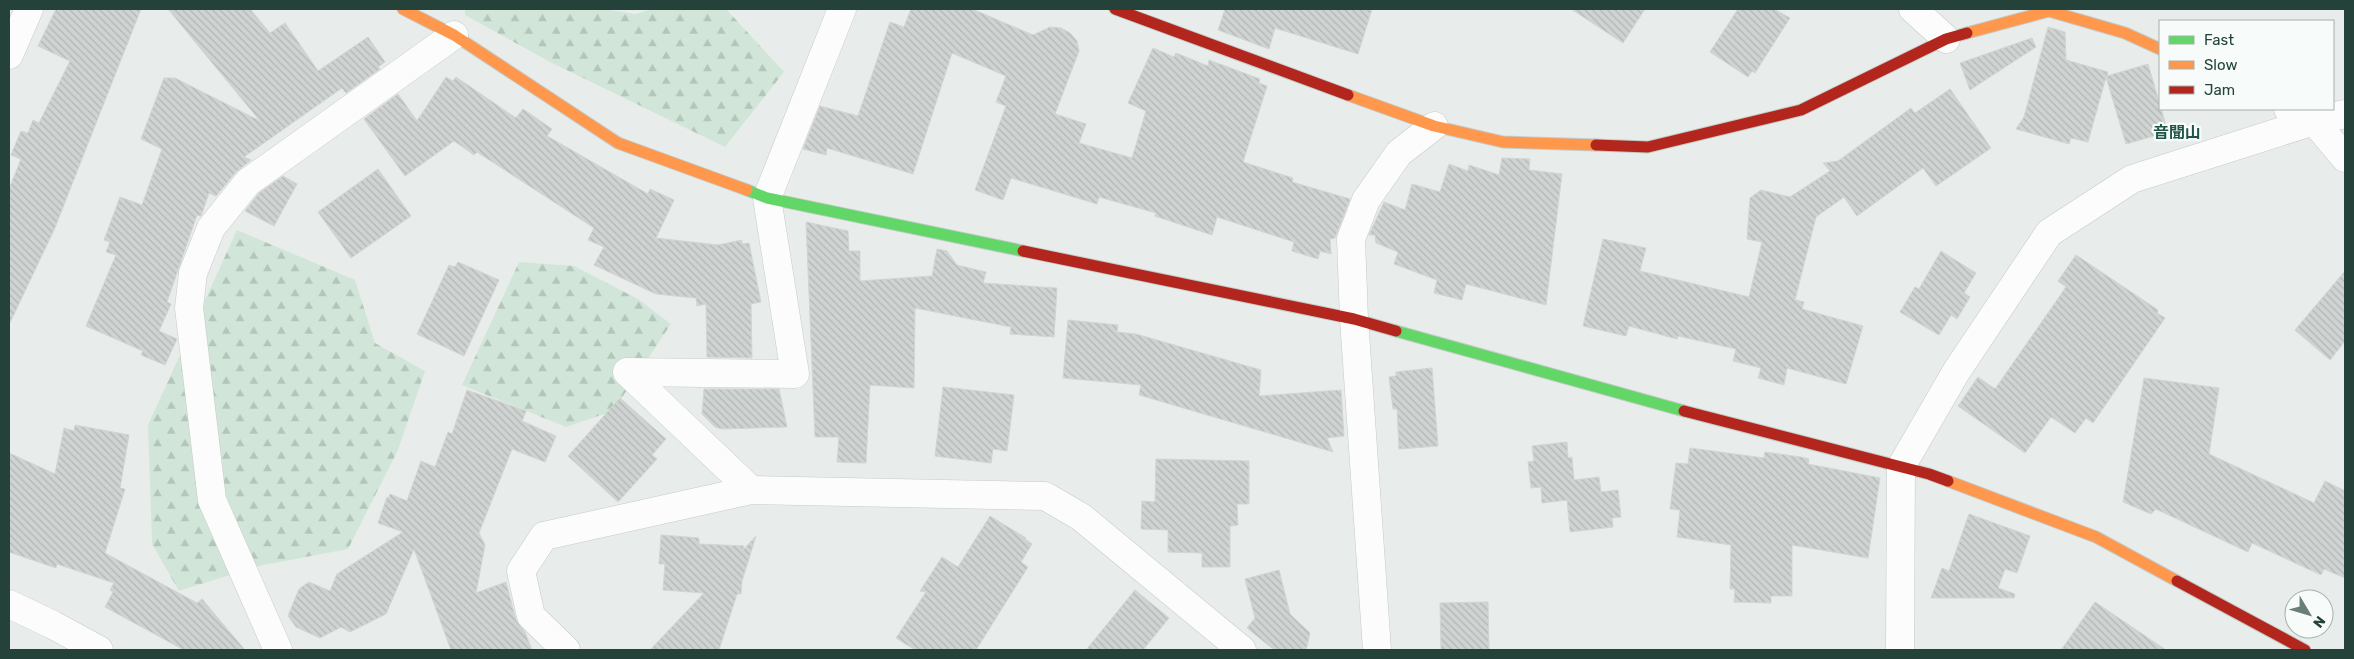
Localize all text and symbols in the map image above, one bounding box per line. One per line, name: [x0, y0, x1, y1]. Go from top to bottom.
legend: [2159, 20, 2334, 110]
text: Fast: [2204, 31, 2234, 49]
text: Slow: [2204, 56, 2237, 74]
text: Jam: [2204, 81, 2235, 99]
district label: 音聞山: [2153, 123, 2201, 142]
north arrow: [2284, 589, 2334, 639]
text: N: [2309, 612, 2329, 631]

